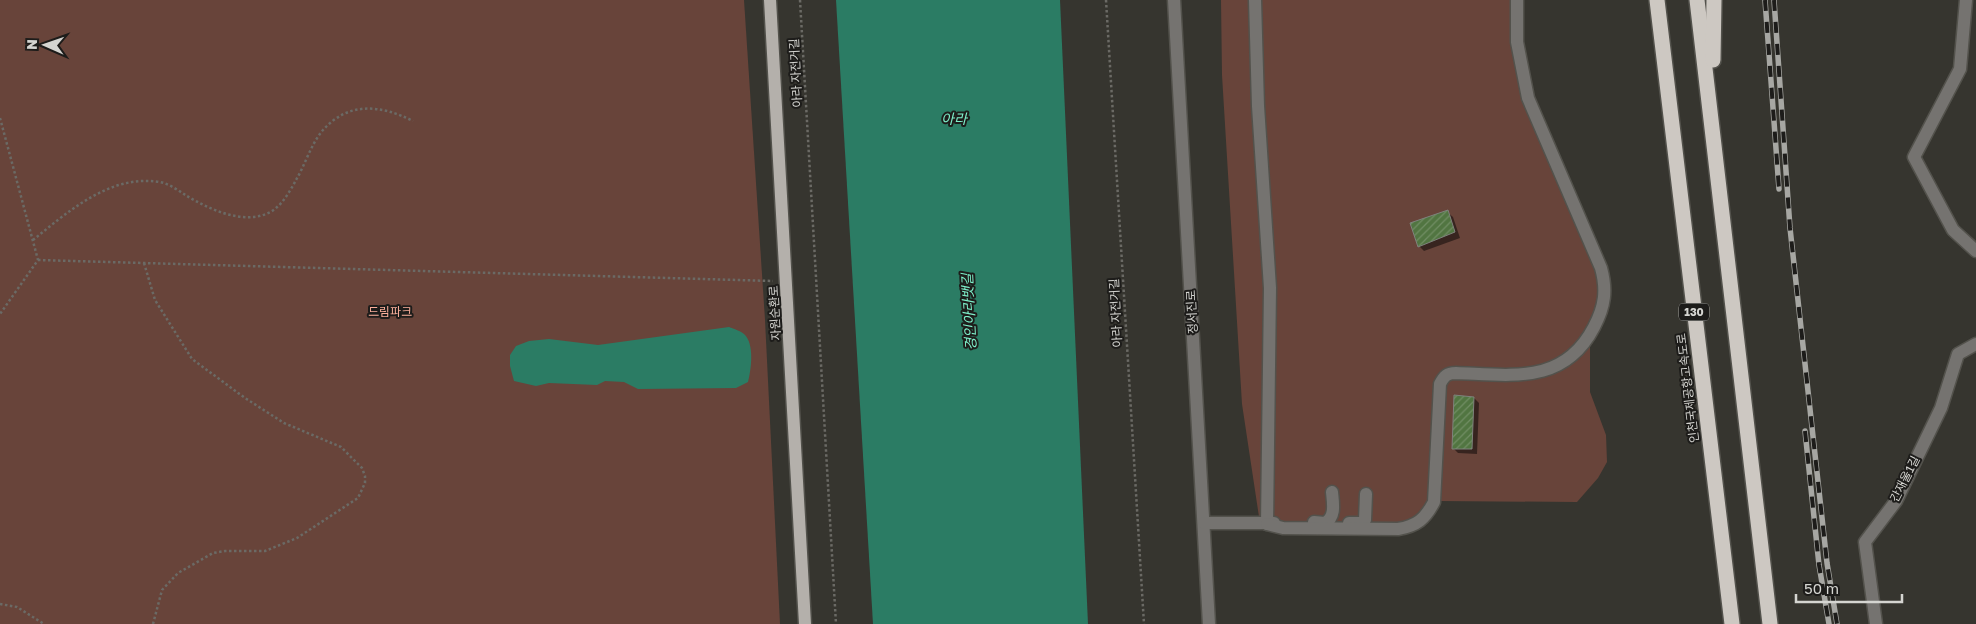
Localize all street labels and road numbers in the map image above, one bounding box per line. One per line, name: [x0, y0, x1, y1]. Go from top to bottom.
street label: 아라 자전거길: [786, 38, 805, 108]
street label: 아라 자전거길: [1106, 278, 1125, 348]
street label: 자원순환로: [766, 285, 783, 341]
street label: 정서진로: [1183, 290, 1200, 334]
road number: 130: [1679, 304, 1709, 320]
street label: 인천국제공항고속도로: [1673, 332, 1702, 444]
street label: 간재울1길: [1887, 453, 1923, 504]

